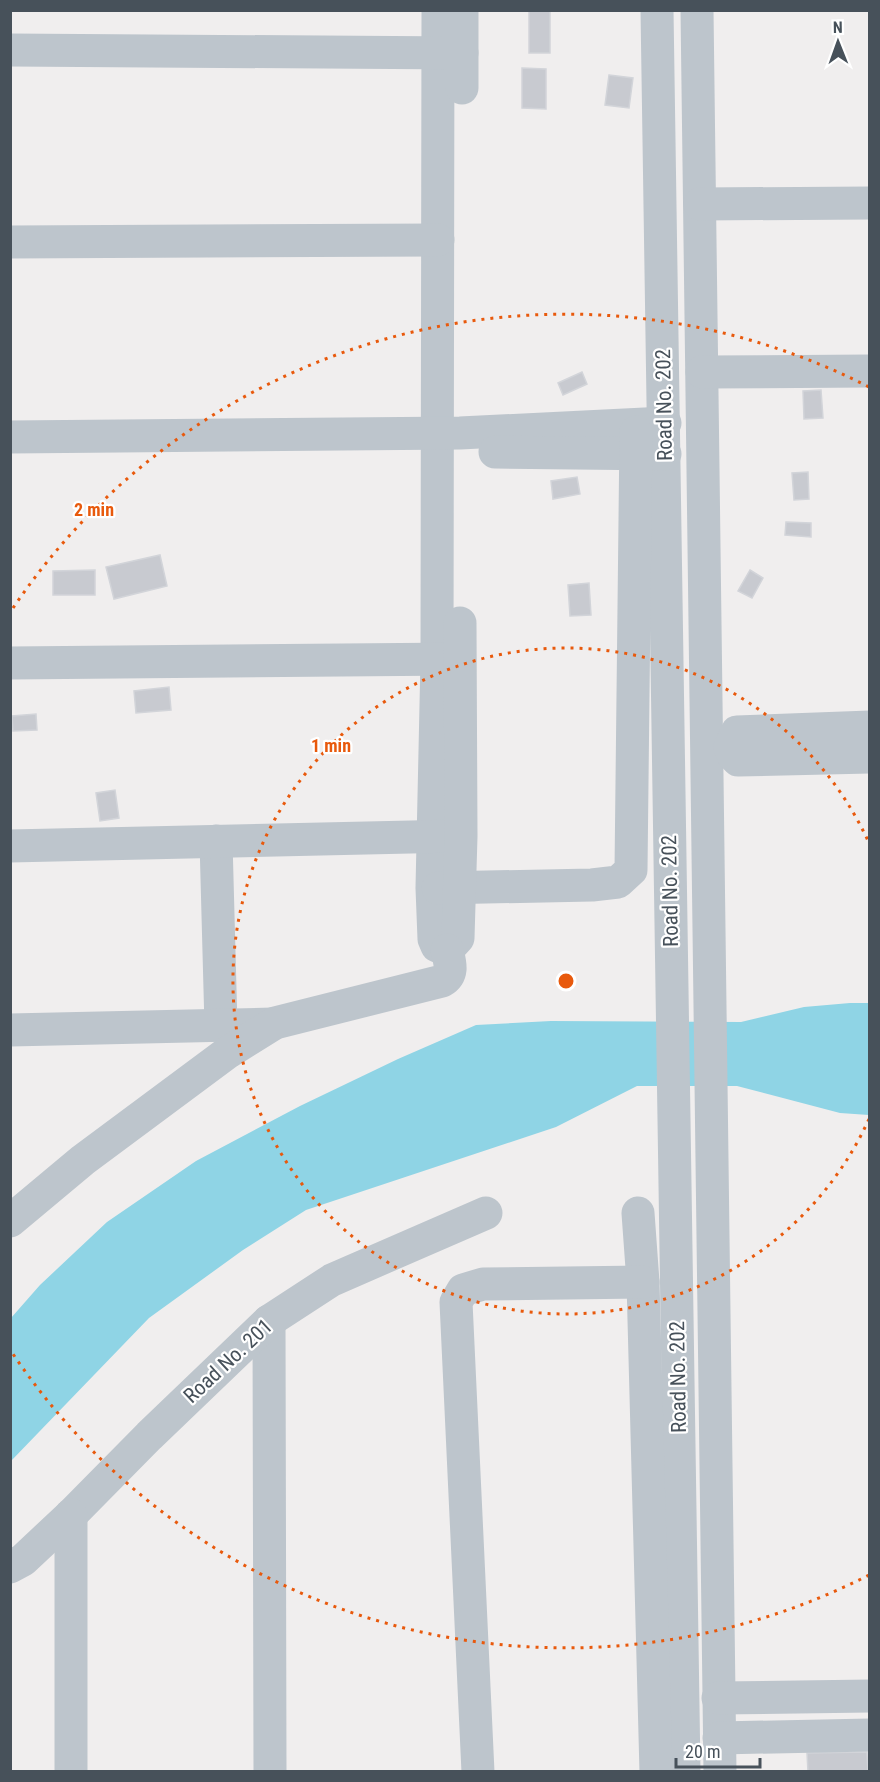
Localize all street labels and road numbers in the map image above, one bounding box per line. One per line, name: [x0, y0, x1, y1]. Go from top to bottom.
street label: Road No. 202: [651, 349, 677, 461]
street label: Road No. 202: [657, 835, 683, 947]
street label: Road No. 201: [179, 1314, 277, 1408]
street label: Road No. 202: [665, 1321, 691, 1433]

